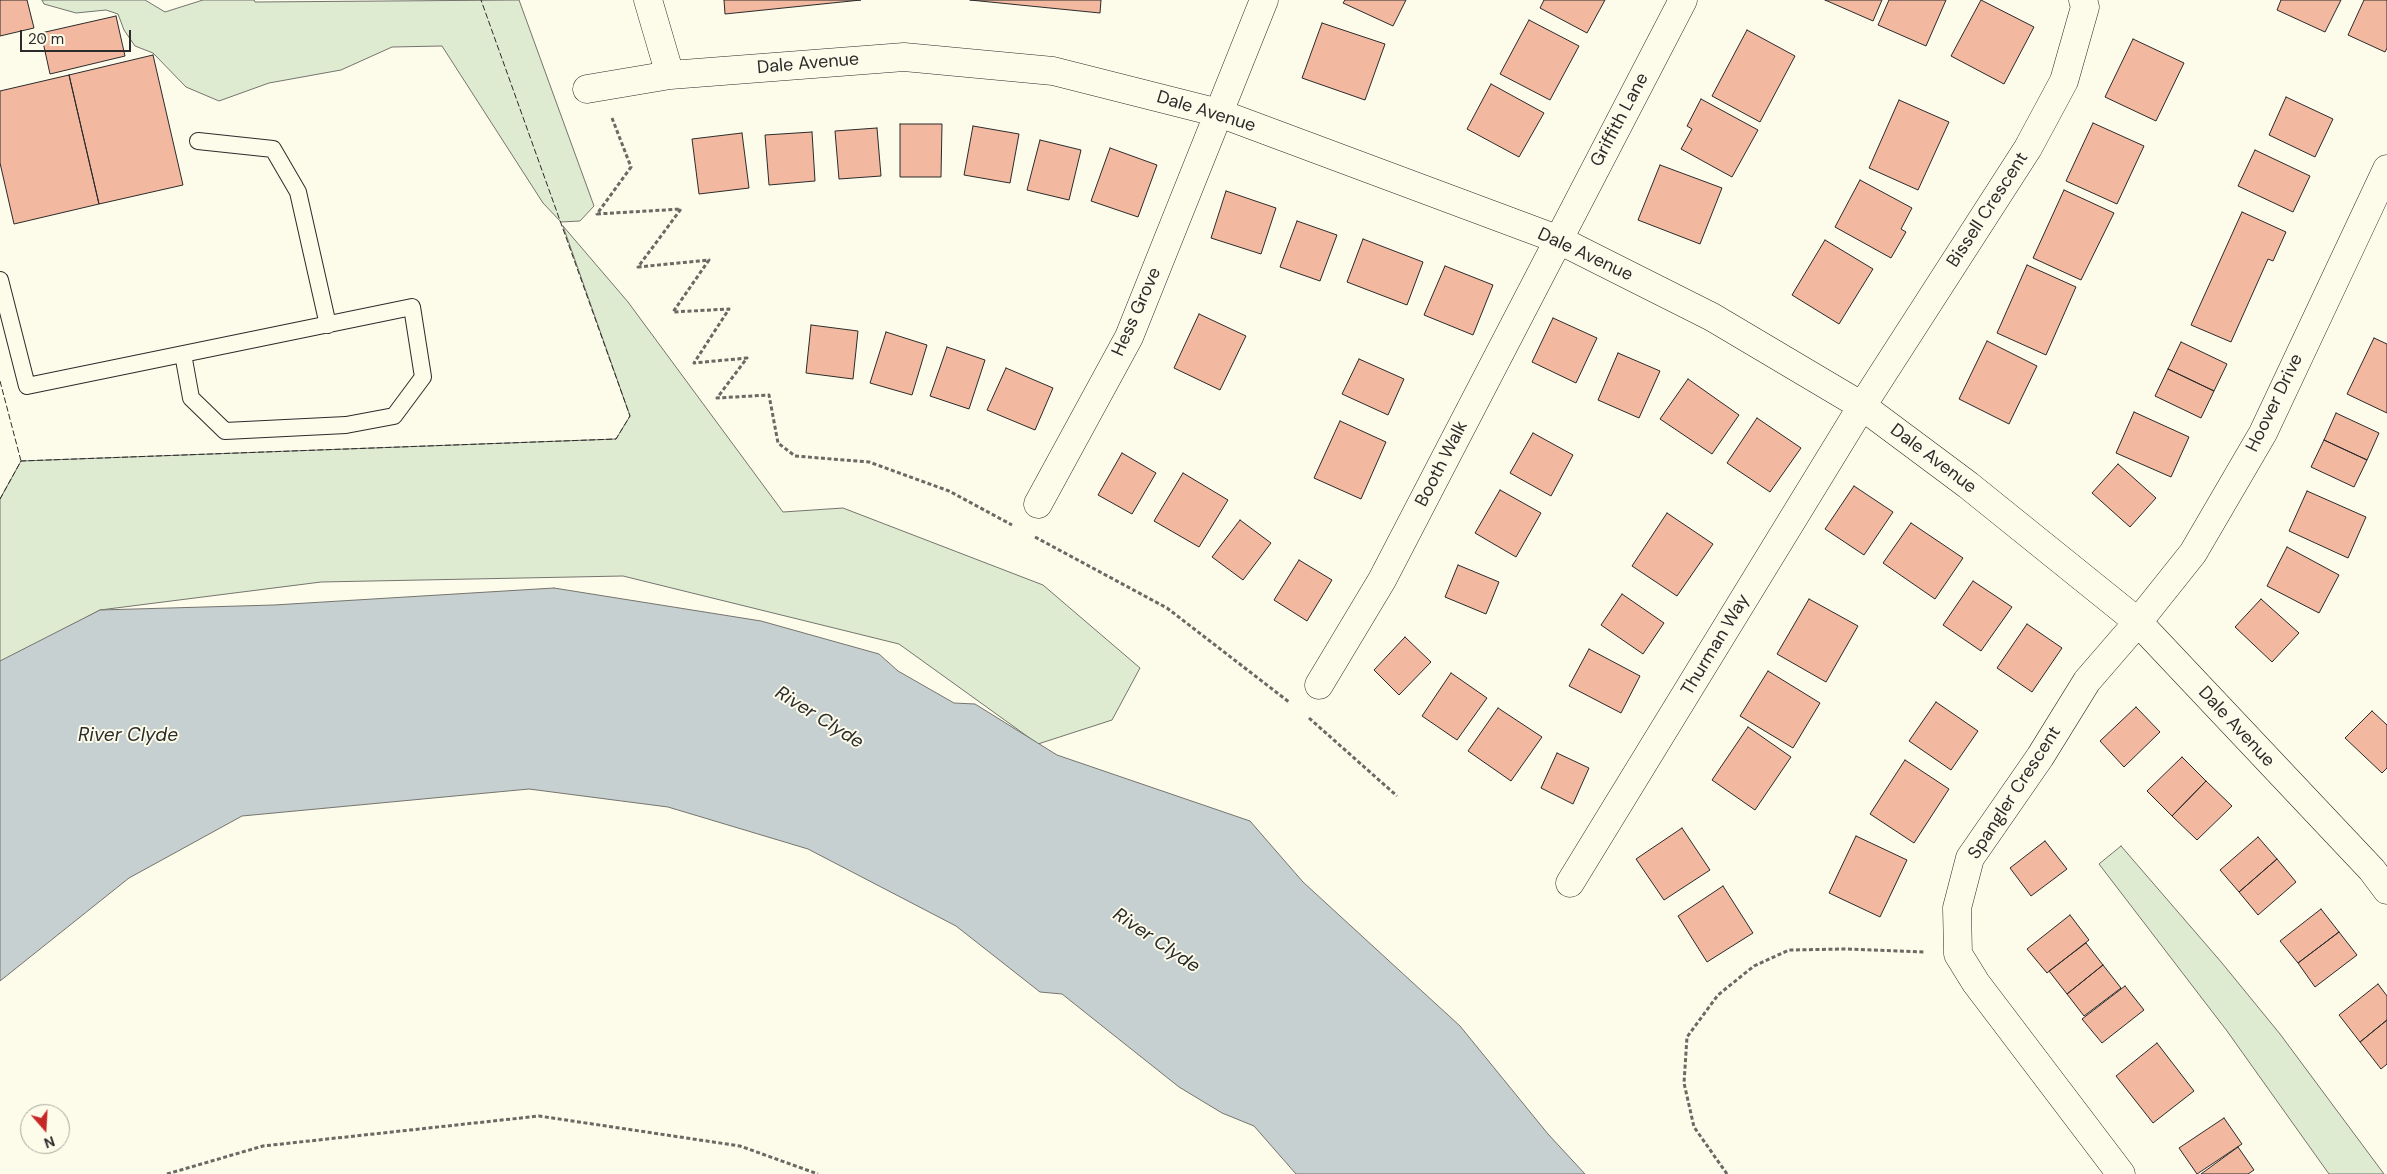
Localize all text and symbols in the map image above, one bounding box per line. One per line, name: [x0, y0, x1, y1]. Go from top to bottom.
scale bar: [22, 20, 134, 52]
text: 20 m: [28, 29, 64, 49]
street label: Dale Avenue: [756, 49, 860, 79]
street label: Griffith Lane: [1586, 69, 1654, 171]
street label: Dale Avenue: [1154, 87, 1258, 137]
street label: Bissell Crescent: [1943, 148, 2033, 272]
street label: Dale Avenue: [1534, 224, 1636, 286]
street label: Hess Grove: [1108, 264, 1166, 360]
street label: Hoover Drive: [2242, 350, 2308, 456]
street label: Booth Walk: [1411, 417, 1473, 511]
street label: Dale Avenue: [1886, 420, 1980, 498]
street label: Thurman Way: [1677, 590, 1755, 700]
water label: River Clyde: [771, 682, 867, 754]
street label: Dale Avenue: [2193, 682, 2279, 772]
street label: Spangler Crescent: [1964, 723, 2066, 863]
water label: River Clyde: [78, 725, 178, 747]
water label: River Clyde: [1108, 904, 1204, 978]
north arrow: [20, 1104, 70, 1154]
text: N: [42, 1132, 57, 1152]

